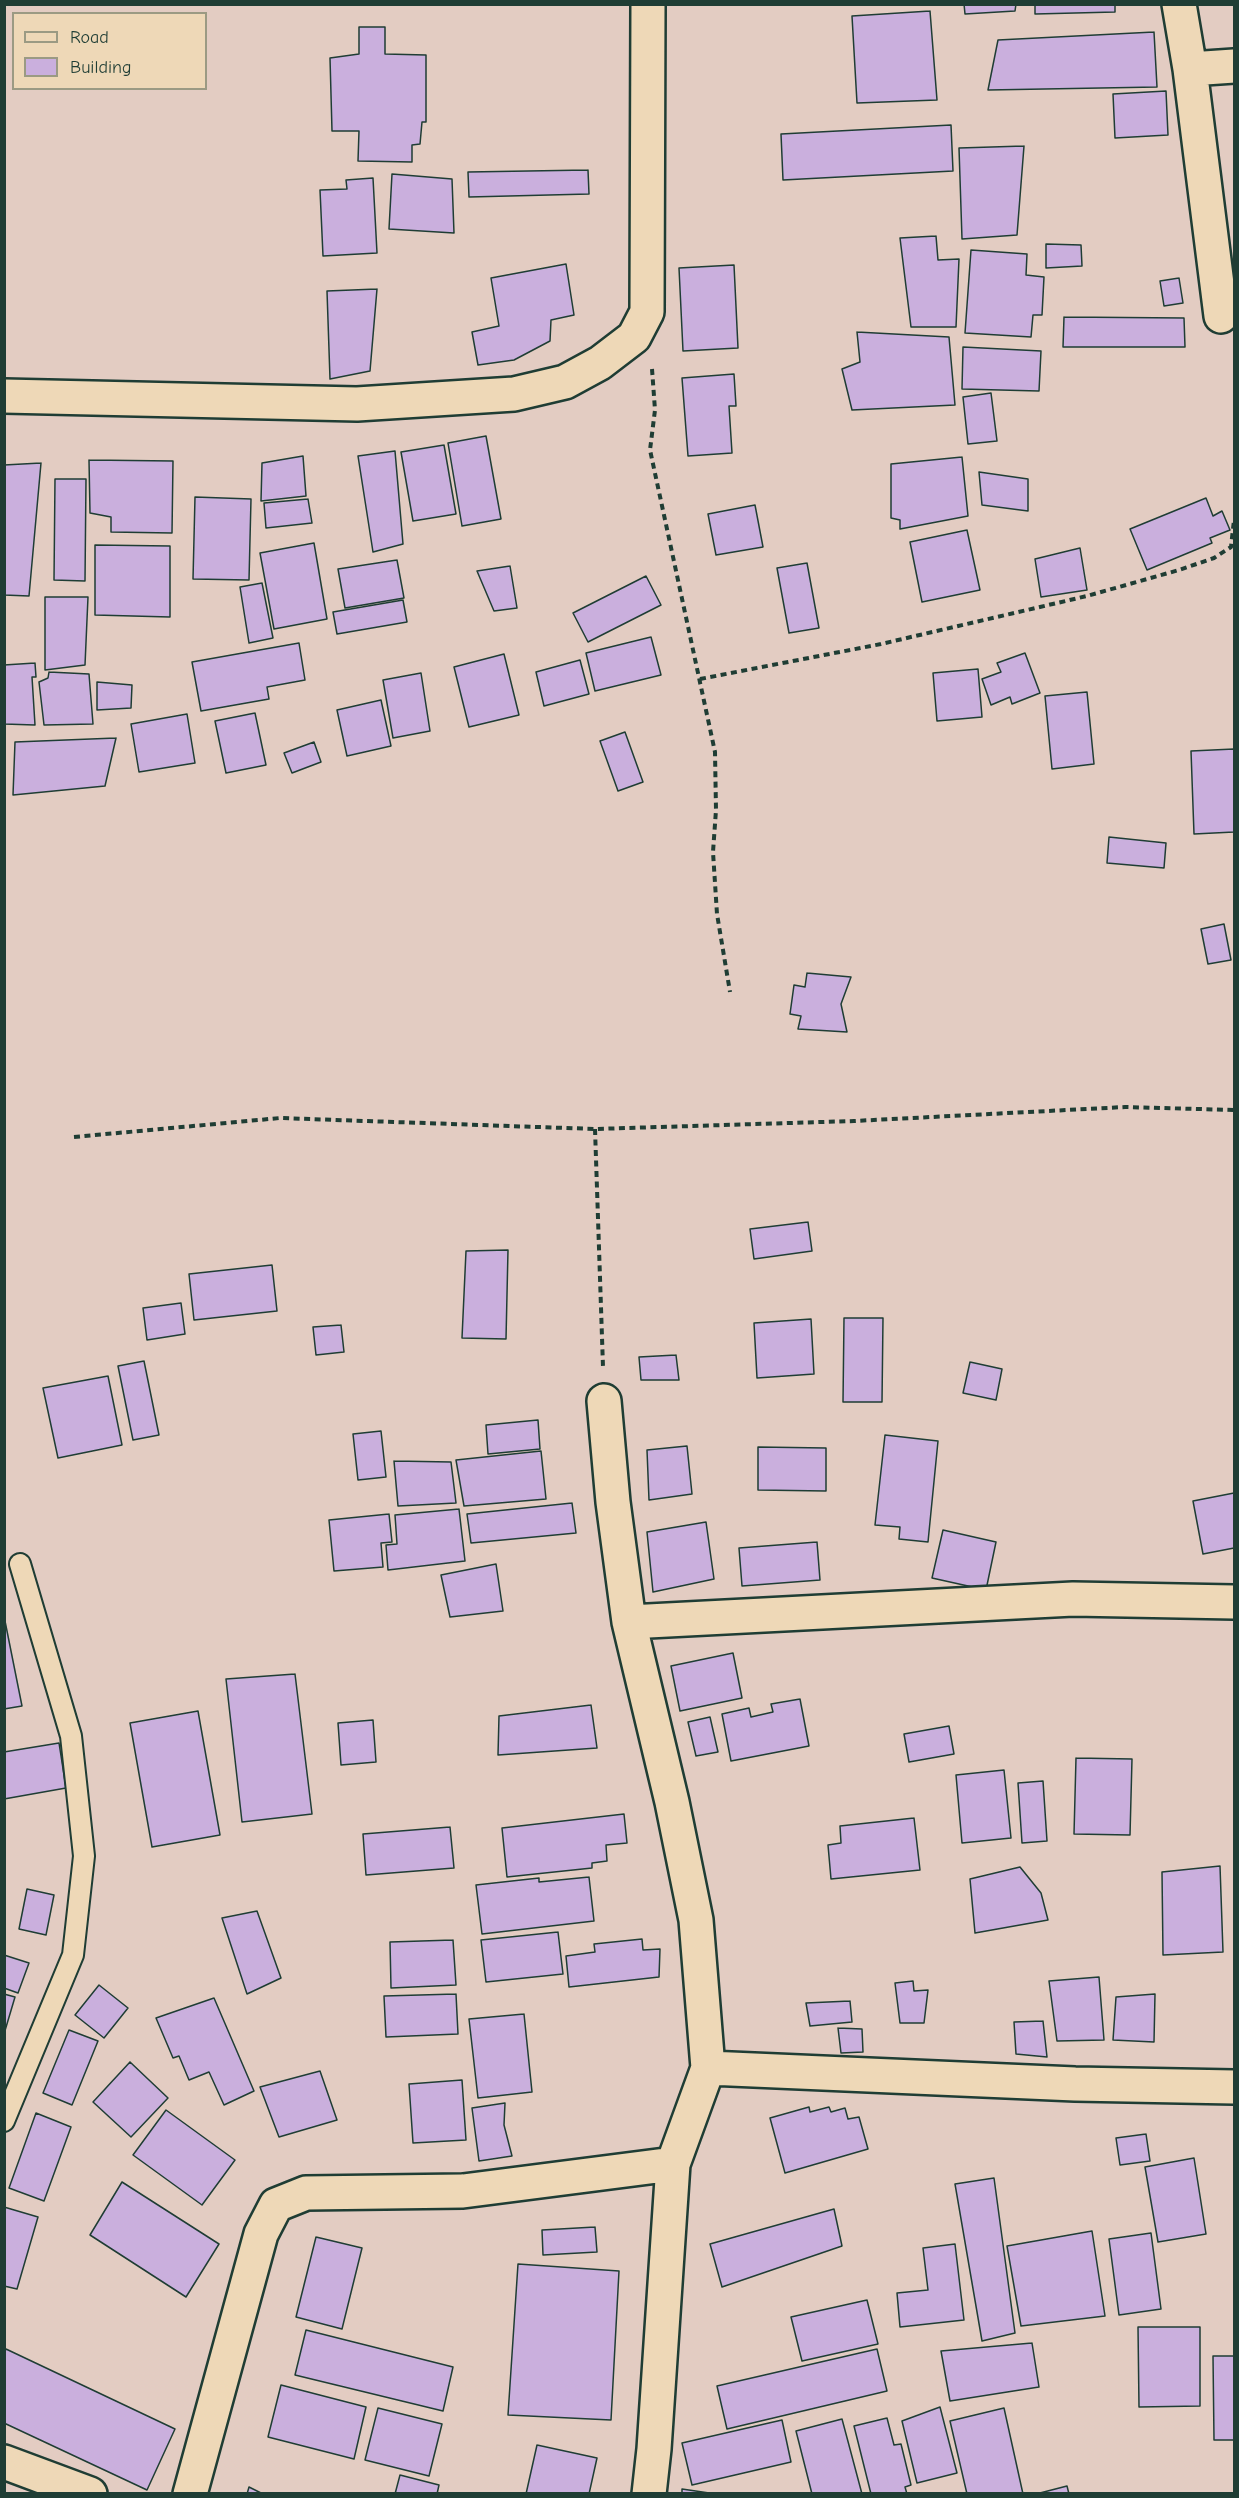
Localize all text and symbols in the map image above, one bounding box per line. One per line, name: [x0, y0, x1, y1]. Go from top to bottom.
legend: [12, 12, 207, 90]
text: Road: [70, 27, 109, 48]
text: Building: [70, 57, 132, 78]

